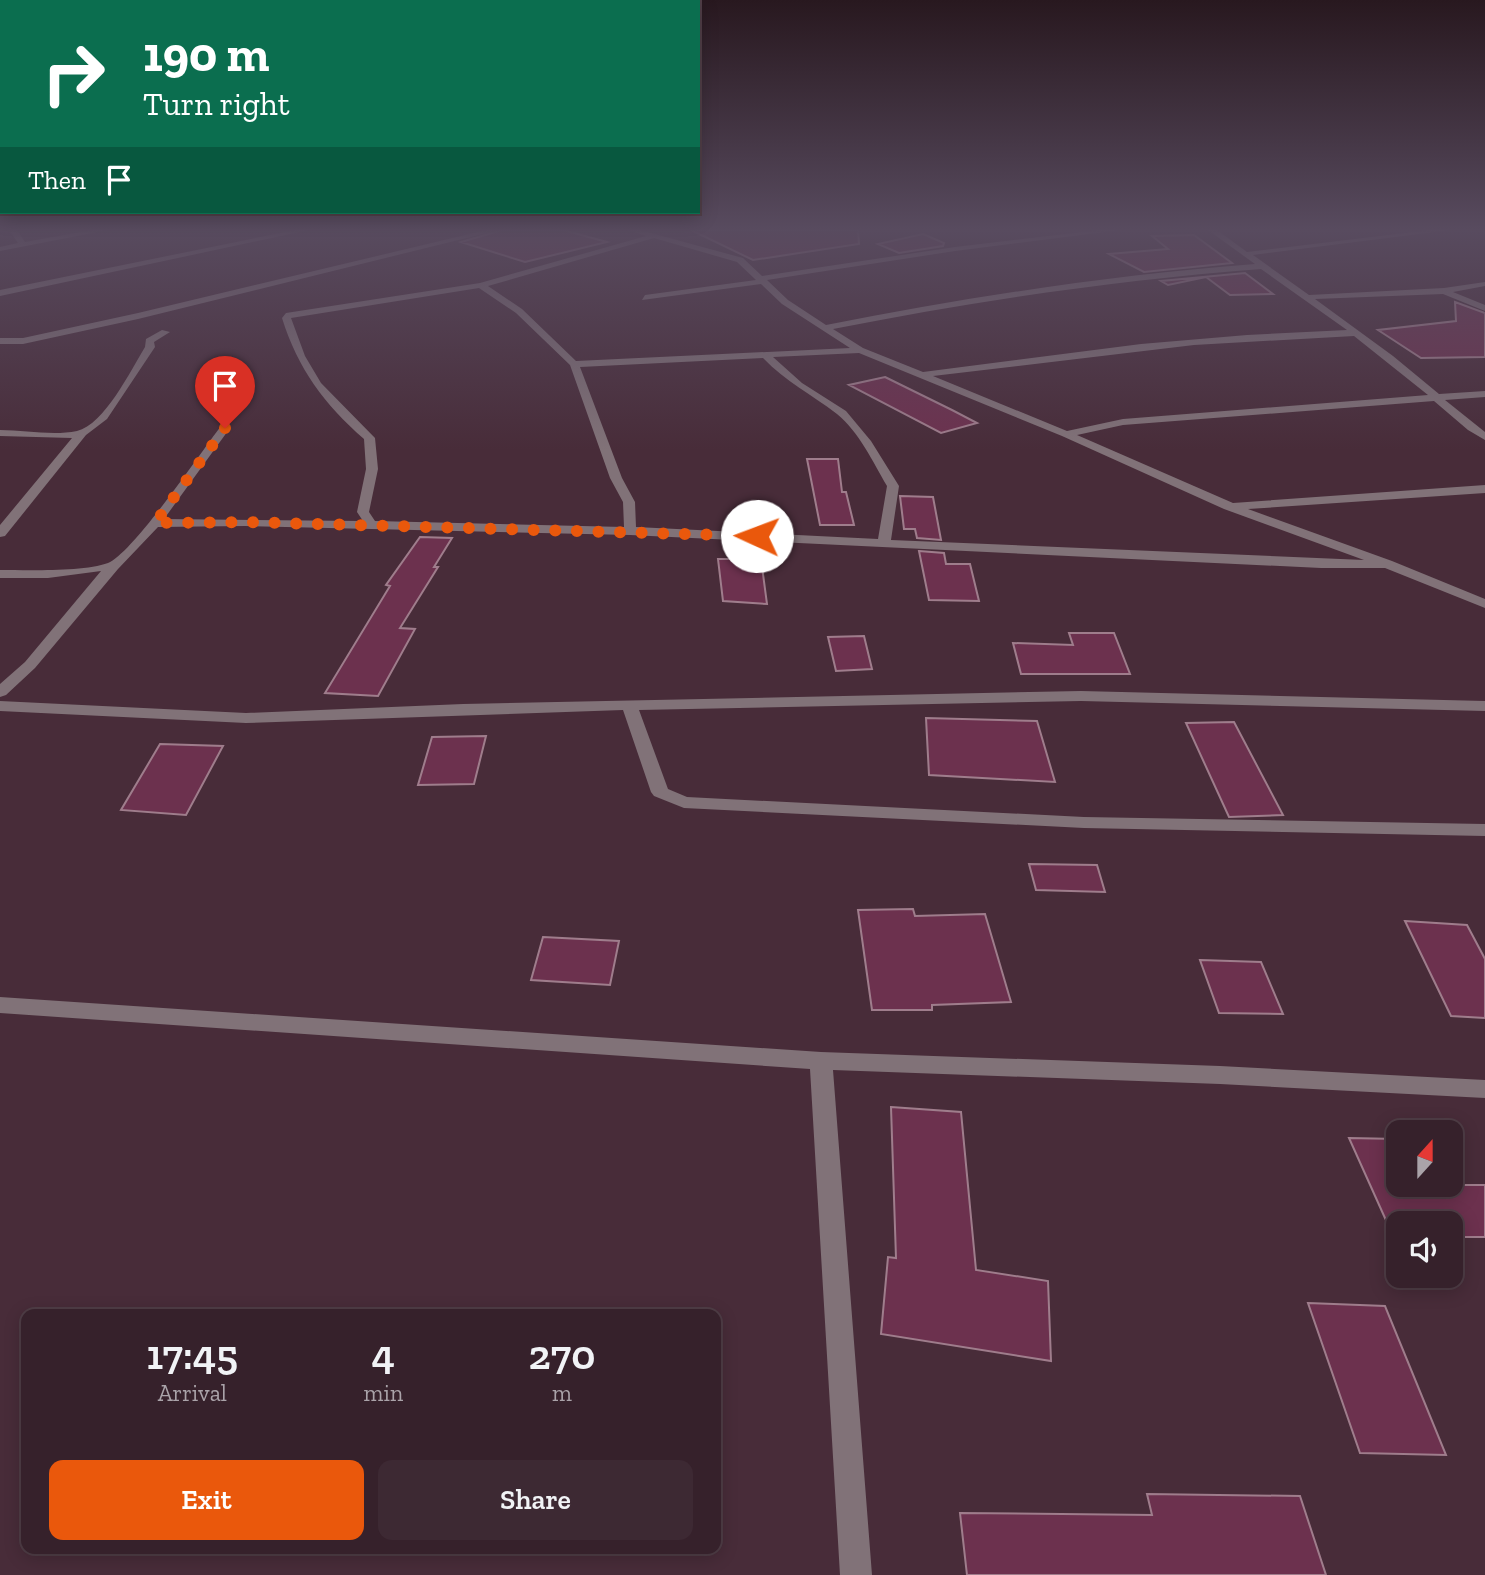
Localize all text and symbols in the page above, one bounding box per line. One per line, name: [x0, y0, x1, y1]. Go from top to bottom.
text: 190 m: [143, 25, 269, 84]
icon: right: [28, 28, 119, 119]
text: Turn right: [143, 85, 290, 123]
icon: arrive: [100, 161, 138, 199]
text: Then: [28, 164, 86, 196]
pin: [195, 356, 255, 428]
icon: arrive: [206, 367, 244, 405]
position arrow: [720, 499, 794, 573]
north arrow: [1386, 1120, 1463, 1197]
map controls: [1386, 1120, 1463, 1288]
button: sound: [1386, 1211, 1463, 1288]
text: 17:45: [147, 1329, 238, 1380]
text: 4: [372, 1329, 395, 1380]
text: 270: [529, 1329, 595, 1380]
text: Arrival: [158, 1379, 227, 1407]
text: min: [364, 1379, 403, 1407]
text: m: [552, 1379, 572, 1407]
button: Exit: [49, 1460, 364, 1540]
button: Share: [378, 1460, 693, 1540]

